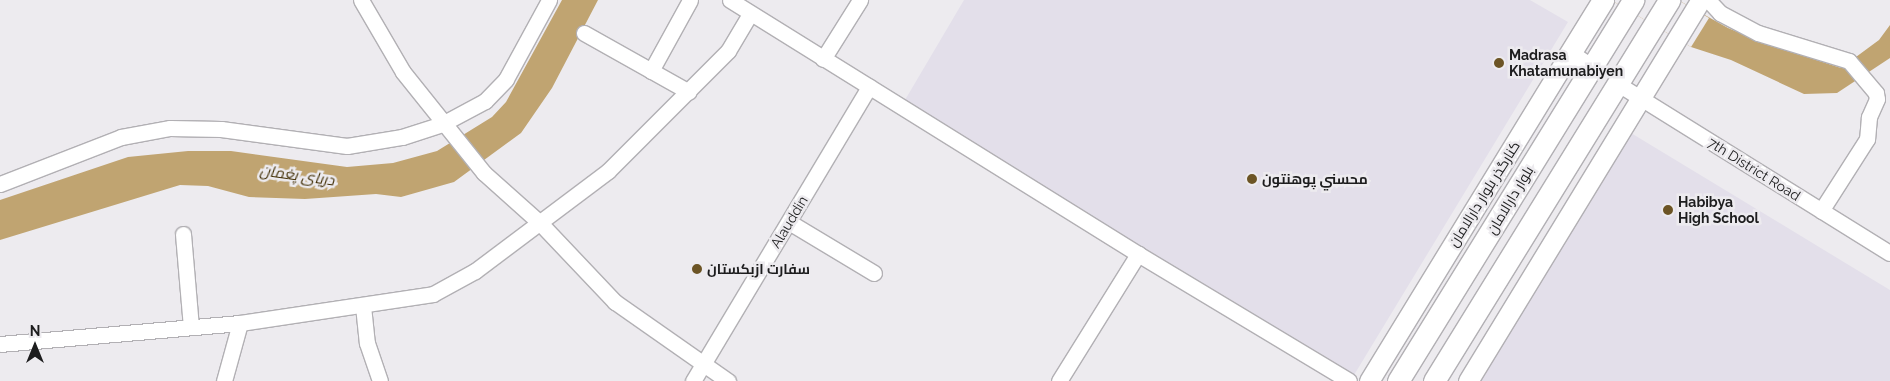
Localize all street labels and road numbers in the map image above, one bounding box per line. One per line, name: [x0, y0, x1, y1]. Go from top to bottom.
street label: 7th District Road: [1705, 134, 1803, 204]
street label: کنارگذر بلوار دارالامان: [1445, 138, 1523, 250]
street label: بلوار دارالامان: [1483, 163, 1537, 237]
street label: Alauddin: [767, 193, 811, 251]

